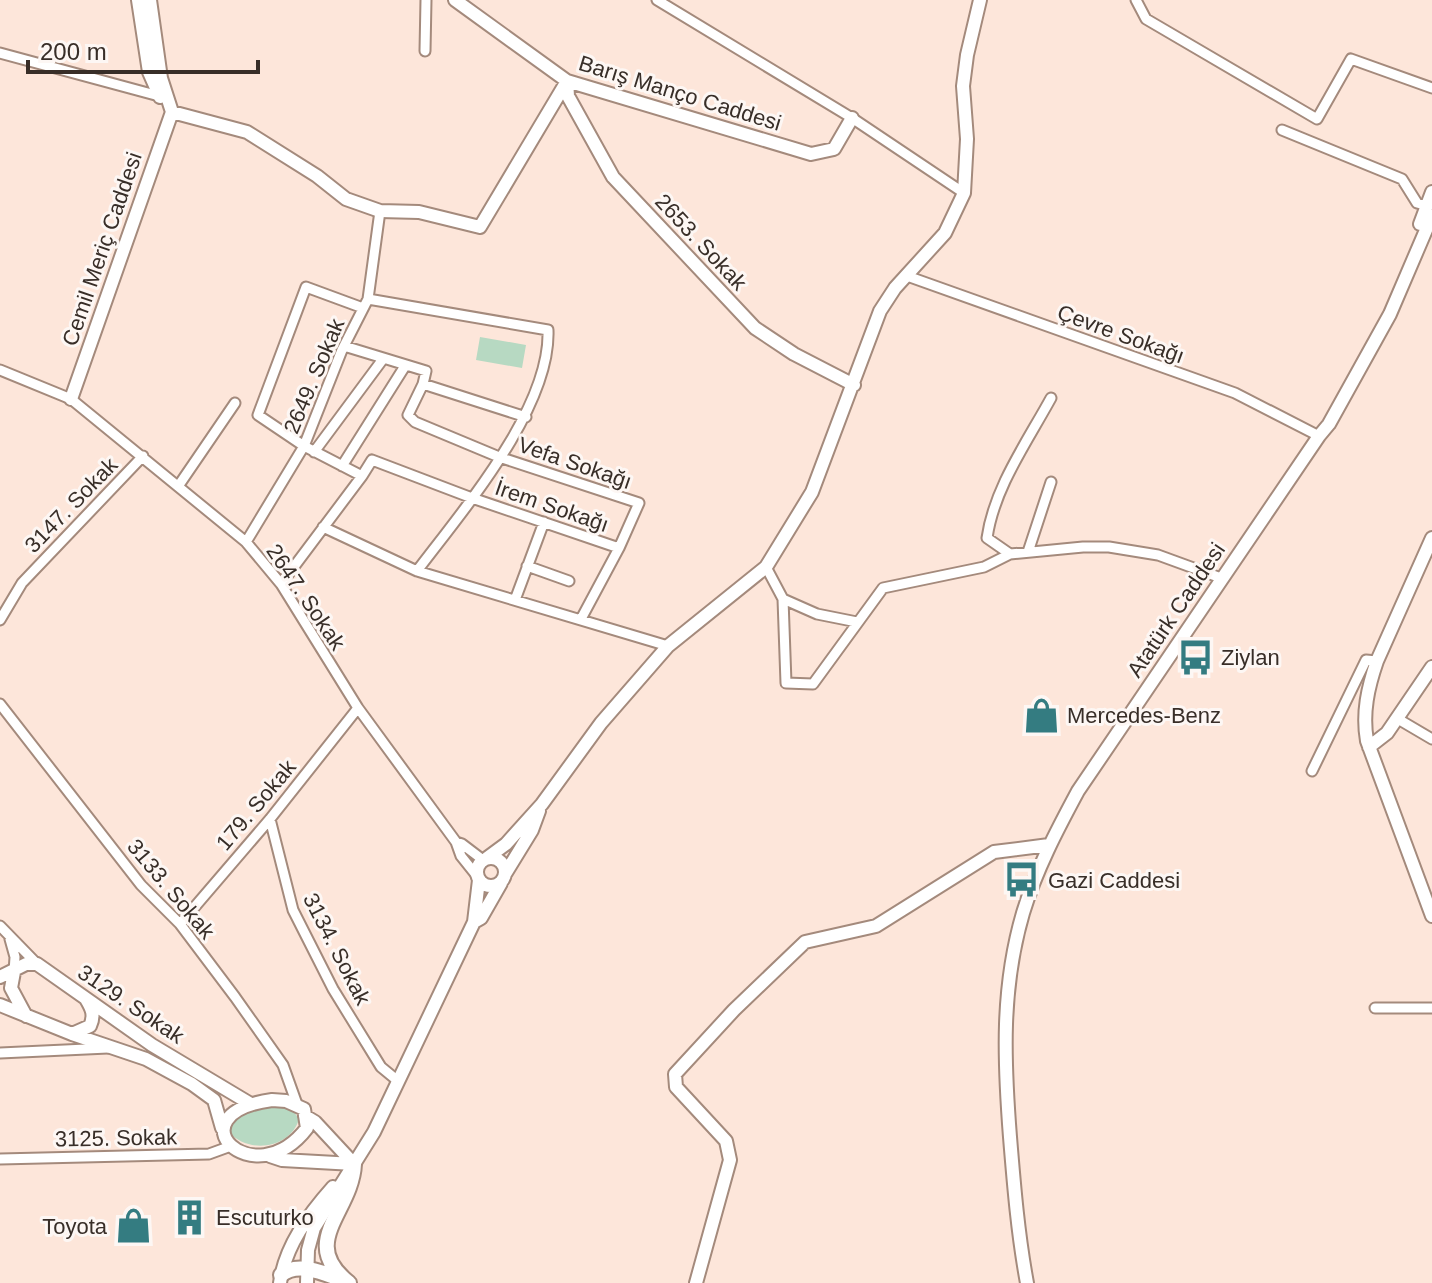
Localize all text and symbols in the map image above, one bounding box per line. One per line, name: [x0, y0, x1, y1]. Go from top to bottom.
scale bar: [28, 24, 258, 74]
text: 200 m: [40, 38, 107, 65]
street label: Barış Manço Caddesi: [576, 50, 784, 136]
street label: Cemil Meriç Caddesi: [57, 149, 147, 349]
street label: 2653. Sokak: [650, 189, 753, 296]
street label: Çevre Sokağı: [1054, 299, 1188, 369]
street label: 2649. Sokak: [279, 314, 350, 437]
street label: Vefa Sokağı: [515, 432, 635, 494]
street label: 3147. Sokak: [20, 452, 123, 558]
street label: İrem Sokağı: [492, 475, 612, 537]
street label: Atatürk Caddesi: [1122, 538, 1230, 682]
street label: 2647. Sokak: [261, 539, 351, 656]
bus stop icon: Ziylan: [1176, 638, 1214, 676]
place label: Ziylan: [1221, 645, 1280, 670]
shop icon: Mercedes-Benz: [1022, 696, 1060, 734]
place label: Mercedes-Benz: [1067, 703, 1221, 728]
street label: 179. Sokak: [211, 754, 302, 855]
street label: 3133. Sokak: [122, 834, 221, 945]
bus stop icon: Gazi Caddesi: [1003, 861, 1041, 899]
place label: Gazi Caddesi: [1048, 868, 1180, 893]
street label: 3134. Sokak: [298, 889, 376, 1010]
street label: 3129. Sokak: [73, 959, 190, 1049]
street label: 3125. Sokak: [55, 1124, 178, 1152]
building icon: Escuturko: [171, 1198, 209, 1236]
place label: Escuturko: [216, 1205, 314, 1230]
shop icon: Toyota: [114, 1207, 152, 1245]
place label: Toyota: [42, 1214, 108, 1239]

